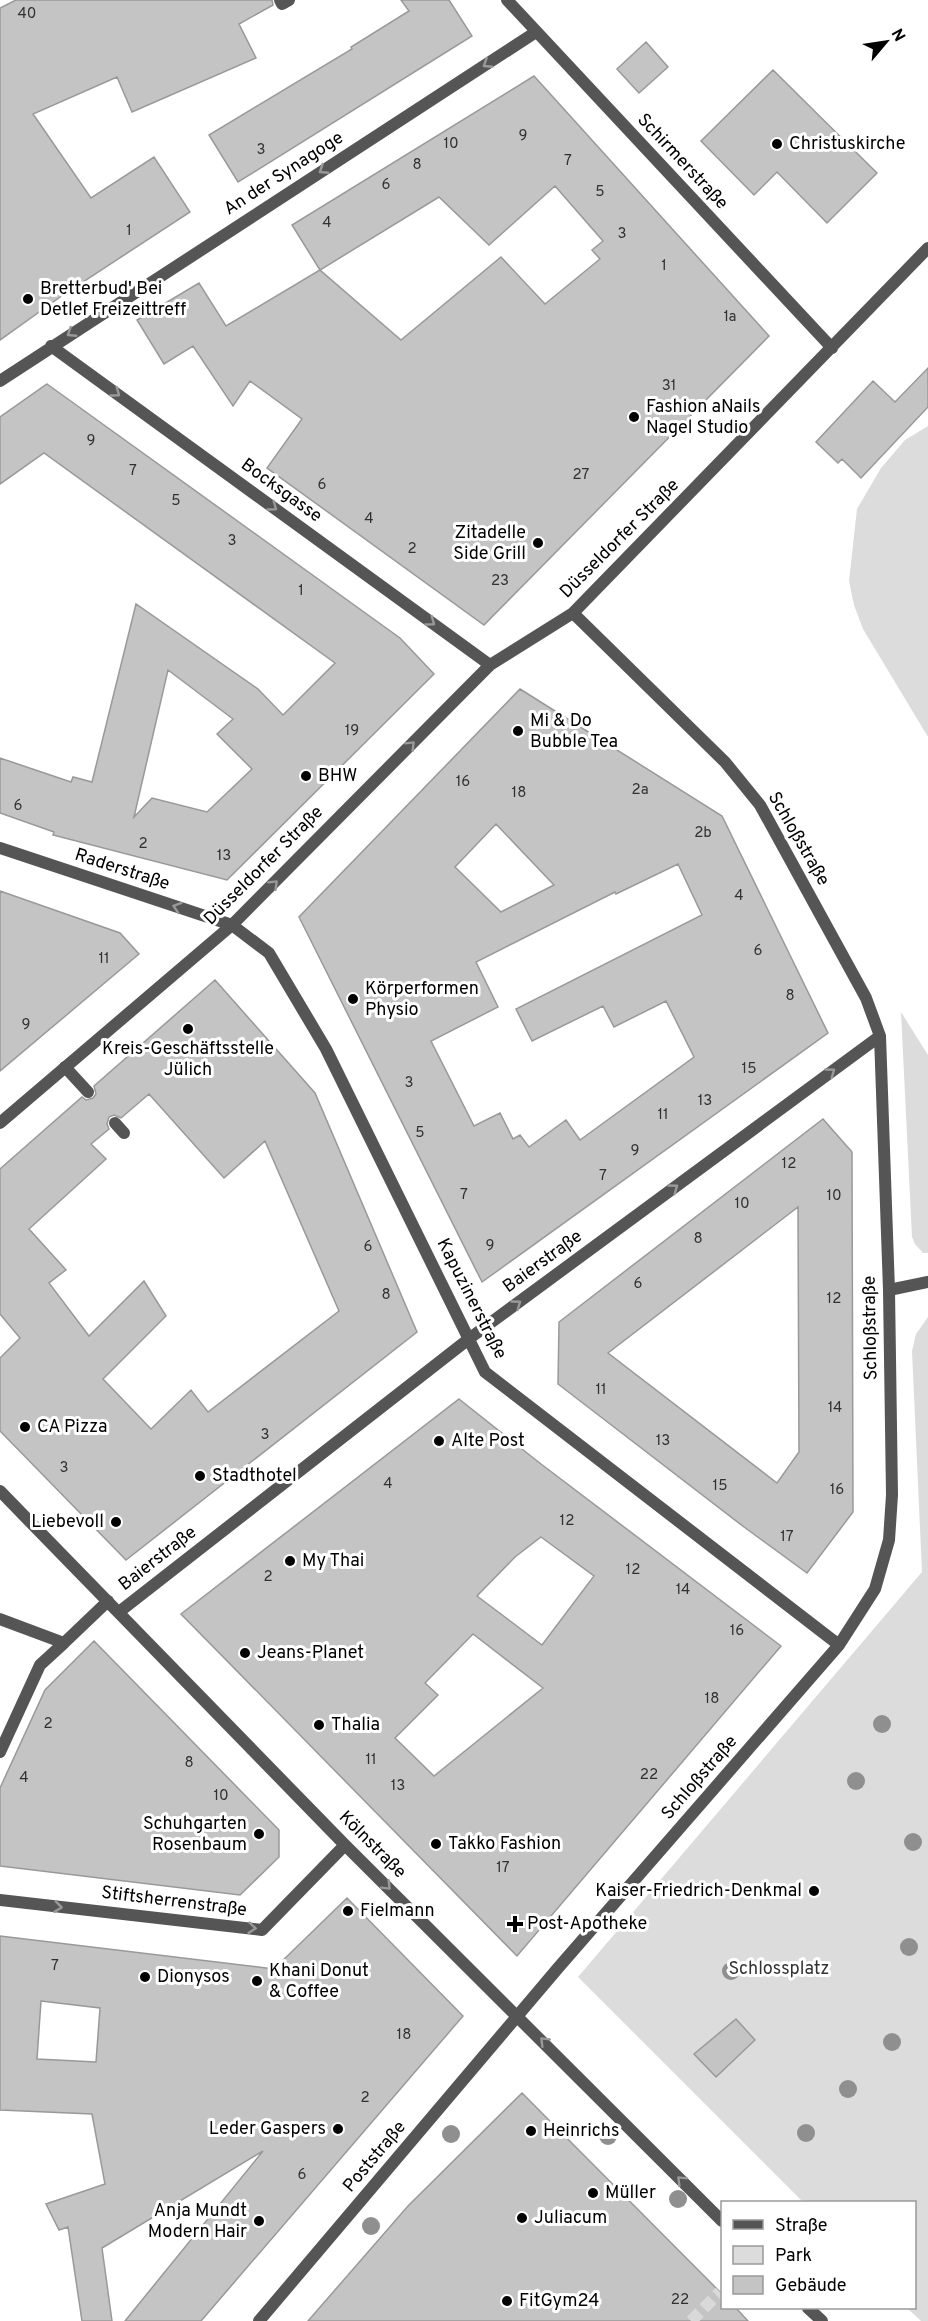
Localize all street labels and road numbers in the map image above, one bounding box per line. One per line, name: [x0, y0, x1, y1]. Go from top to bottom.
street label: Schirmerstraße: [632, 109, 732, 215]
street label: An der Synagoge: [220, 127, 348, 221]
street label: Bocksgasse: [236, 454, 326, 528]
street label: Düsseldorfer Straße: [555, 474, 685, 604]
street label: Schloßstraße: [762, 788, 834, 890]
street label: Düsseldorfer Straße: [199, 801, 329, 931]
street label: Raderstraße: [72, 844, 172, 896]
street label: Baierstraße: [499, 1225, 587, 1299]
street label: Kapuzinerstraße: [431, 1235, 511, 1363]
street label: Schloßstraße: [859, 1276, 883, 1380]
street label: Baierstraße: [114, 1521, 202, 1597]
street label: Schloßstraße: [657, 1731, 743, 1825]
street label: Kölnstraße: [333, 1806, 411, 1884]
street label: Stiftsherrenstraße: [100, 1882, 248, 1922]
street label: Poststraße: [338, 2117, 412, 2197]

